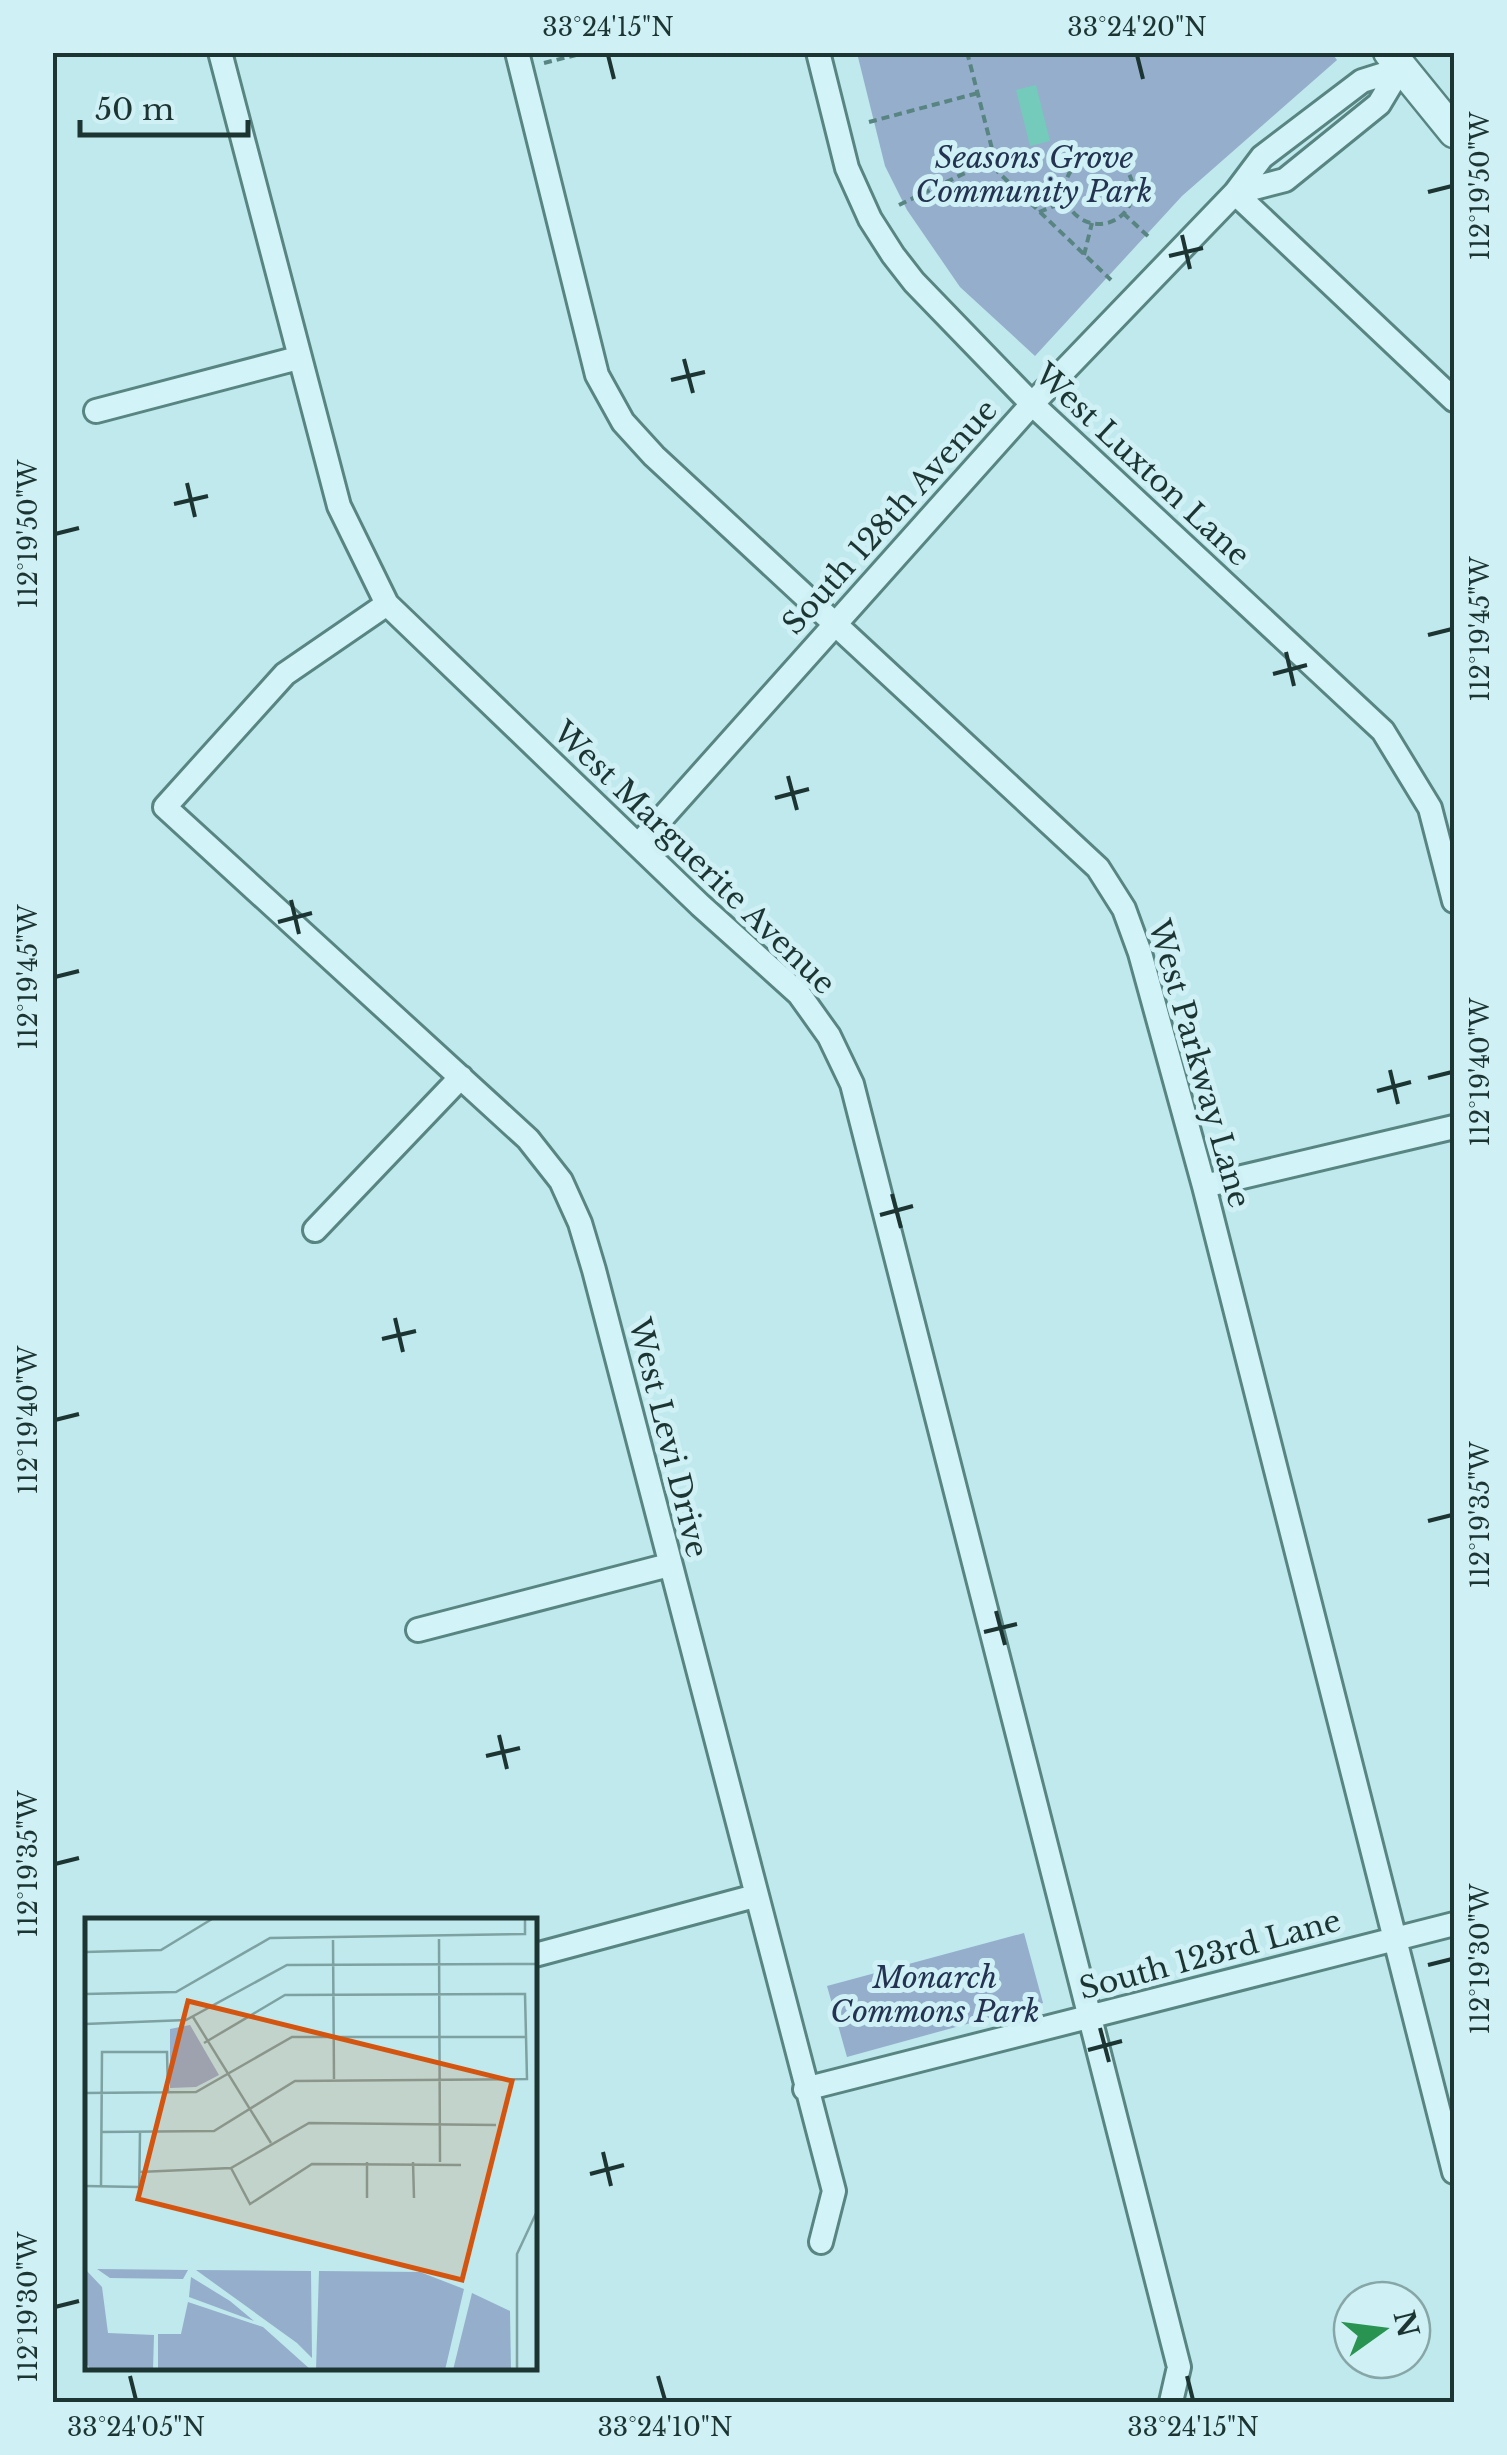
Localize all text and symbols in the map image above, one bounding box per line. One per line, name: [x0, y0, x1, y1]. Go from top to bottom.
text: 33°24'15"N: [542, 12, 674, 43]
text: 33°24'20"N: [1067, 12, 1207, 43]
scale bar: [80, 75, 248, 137]
text: 50 m: [95, 91, 174, 128]
text: 112°19'50"W: [1465, 111, 1496, 261]
park label: Seasons Grove Community Park: [916, 139, 1152, 210]
street label: West Luxton Lane: [1026, 355, 1258, 574]
street label: South 128th Avenue: [774, 392, 1005, 642]
text: 112°19'50"W: [13, 459, 44, 609]
text: 112°19'45"W: [1465, 556, 1496, 702]
street label: West Marguerite Avenue: [545, 713, 843, 1002]
text: 112°19'45"W: [13, 904, 44, 1050]
street label: West Parkway Lane: [1140, 915, 1258, 1212]
text: 112°19'40"W: [1465, 997, 1496, 1147]
street label: West Levi Drive: [621, 1313, 716, 1561]
text: 112°19'40"W: [13, 1345, 44, 1495]
text: 112°19'35"W: [1465, 1441, 1496, 1589]
text: 112°19'35"W: [13, 1790, 44, 1938]
text: 112°19'30"W: [1465, 1883, 1496, 2034]
street label: South 123rd Lane: [1075, 1902, 1345, 2007]
inset map: [85, 1918, 538, 2370]
park label: Monarch Commons Park: [830, 1959, 1040, 2030]
text: 112°19'30"W: [13, 2231, 44, 2382]
north arrow: [1332, 2280, 1432, 2380]
text: N: [1386, 2307, 1426, 2341]
text: 33°24'05"N: [67, 2412, 205, 2443]
text: 33°24'10"N: [597, 2412, 733, 2443]
text: 33°24'15"N: [1127, 2412, 1259, 2443]

